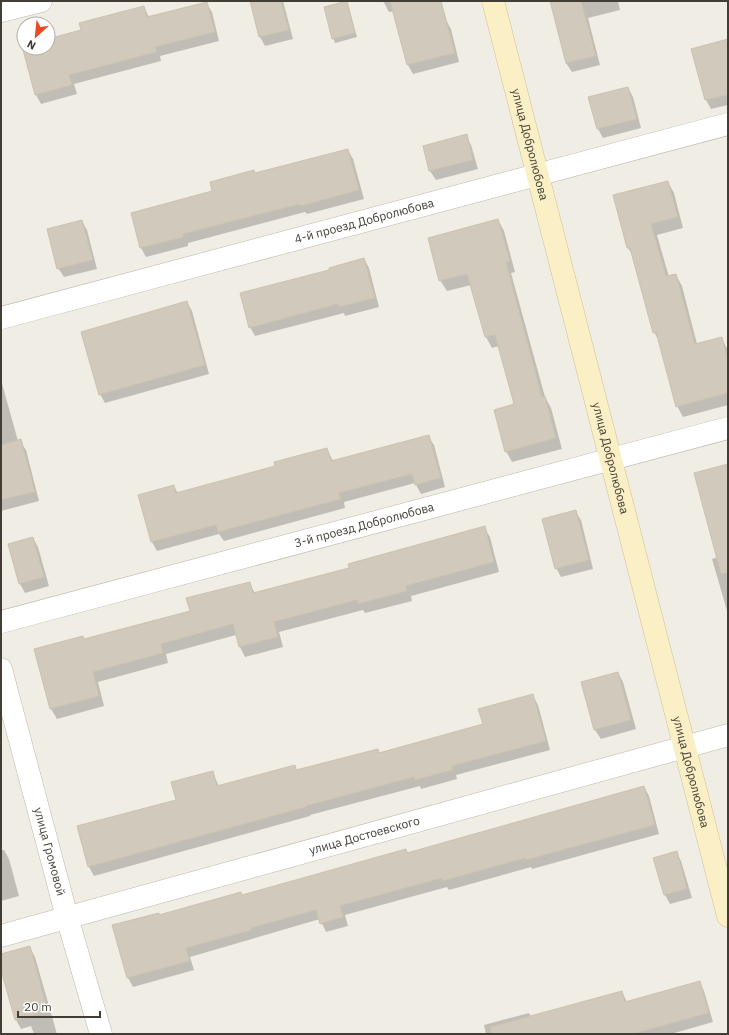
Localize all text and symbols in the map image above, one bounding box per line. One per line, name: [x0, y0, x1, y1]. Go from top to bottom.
north arrow: [16, 16, 56, 56]
text: N: [25, 37, 38, 53]
street label: улица Добролюбова: [509, 87, 552, 202]
street label: 4-й проезд Добролюбова: [293, 195, 436, 246]
street label: улица Добролюбова: [589, 401, 633, 516]
street label: 3-й проезд Добролюбова: [293, 499, 436, 550]
street label: улица Добролюбова: [670, 714, 713, 830]
street label: улица Громовой: [31, 806, 69, 897]
street label: улица Достоевского: [307, 813, 421, 857]
scale bar: [18, 993, 100, 1019]
text: 20 m: [24, 999, 52, 1014]

